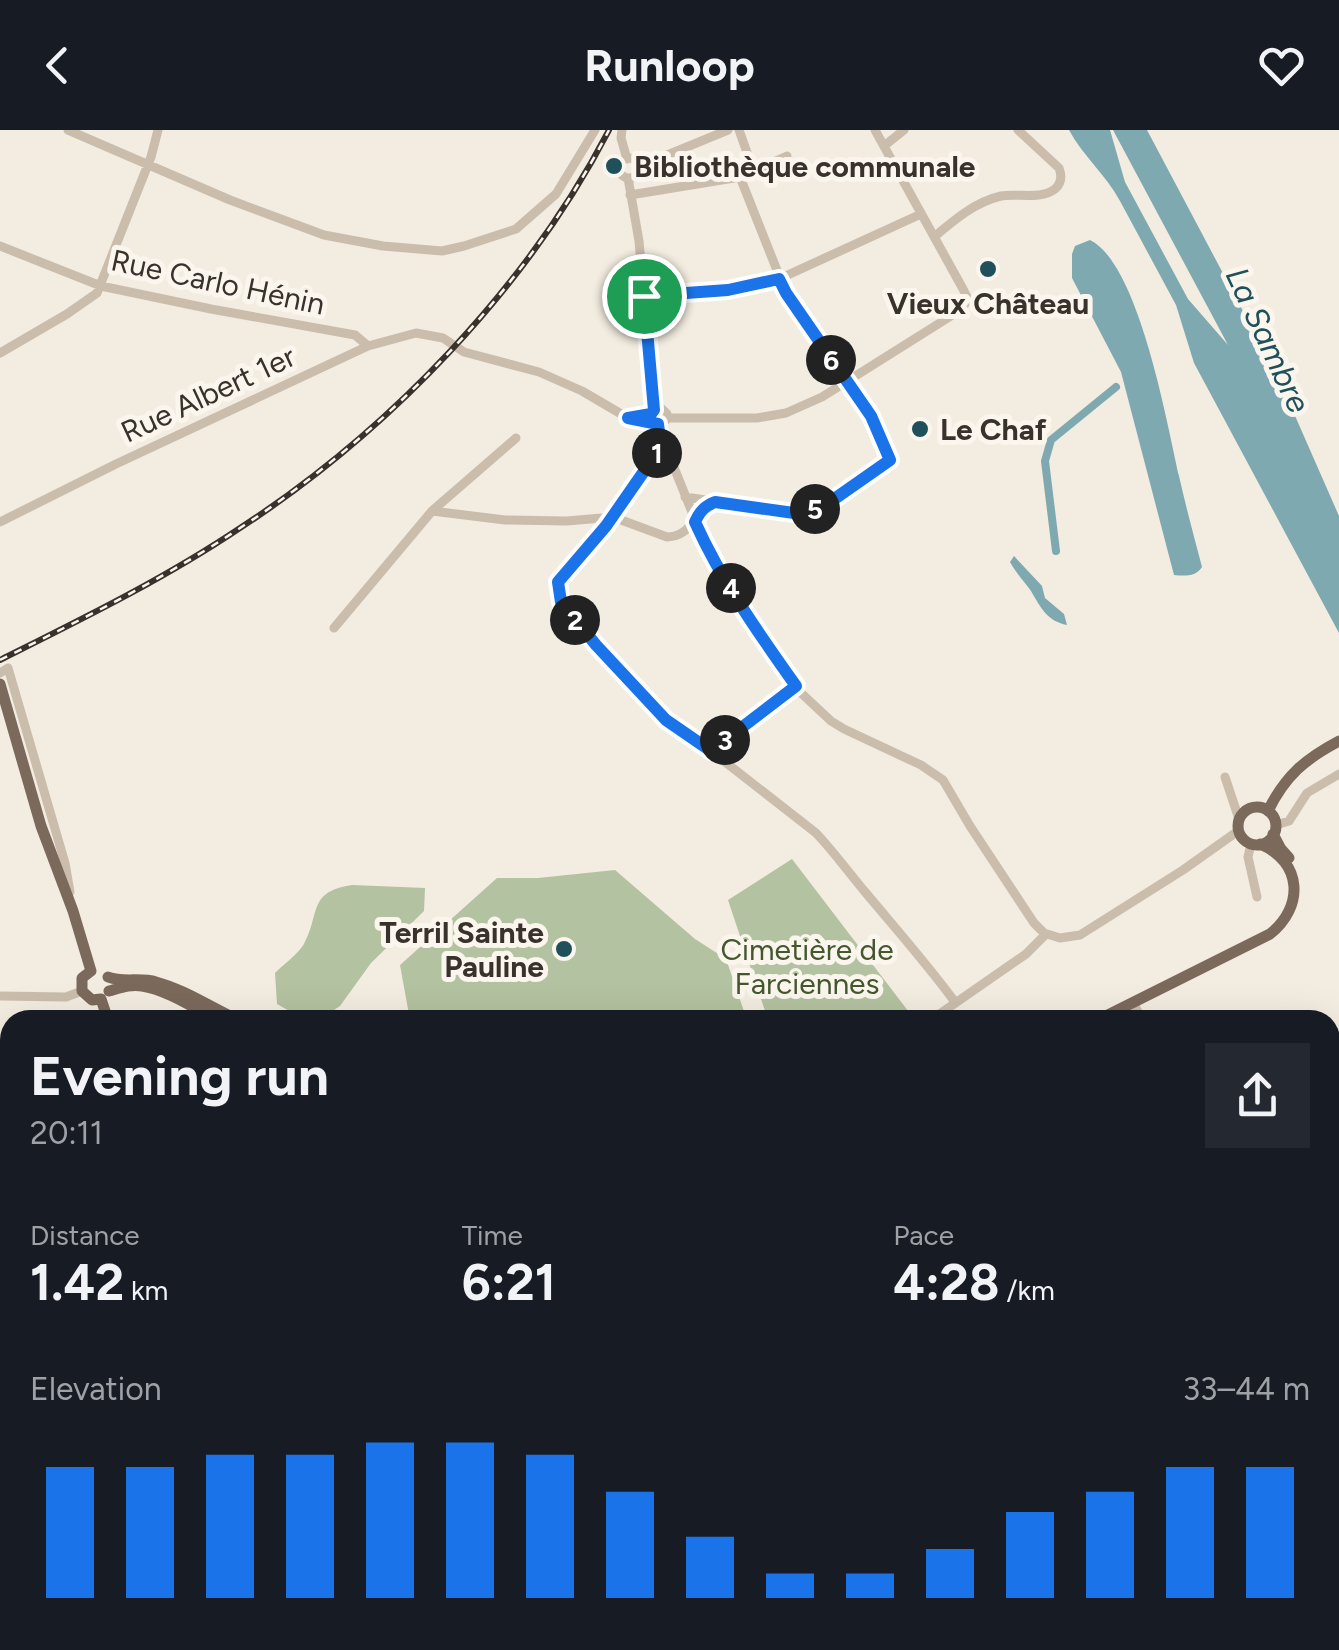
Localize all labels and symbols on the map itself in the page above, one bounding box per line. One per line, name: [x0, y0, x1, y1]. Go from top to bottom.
place label: Bibliothèque communale: [634, 148, 976, 185]
marker: Bibliothèque communale: [603, 155, 625, 177]
street label: Rue Carlo Hénin: [108, 241, 328, 323]
pin: [602, 254, 687, 339]
marker: Vieux Château: [977, 258, 999, 280]
water label: La Sambre: [1218, 261, 1318, 419]
place label: Vieux Château: [887, 285, 1089, 322]
pin: 6: [806, 335, 856, 385]
street label: Rue Albert 1er: [115, 338, 301, 450]
place label: Le Chaf: [940, 411, 1047, 448]
marker: Le Chaf: [909, 418, 931, 440]
pin: 1: [632, 428, 682, 478]
pin: 5: [790, 484, 840, 534]
pin: 4: [706, 563, 756, 613]
pin: 2: [550, 595, 600, 645]
pin: 3: [700, 715, 750, 765]
place label: Terril Sainte Pauline: [379, 914, 544, 985]
park label: Cimetière de Farciennes: [720, 931, 894, 1002]
marker: Terril Sainte Pauline: [553, 938, 575, 960]

